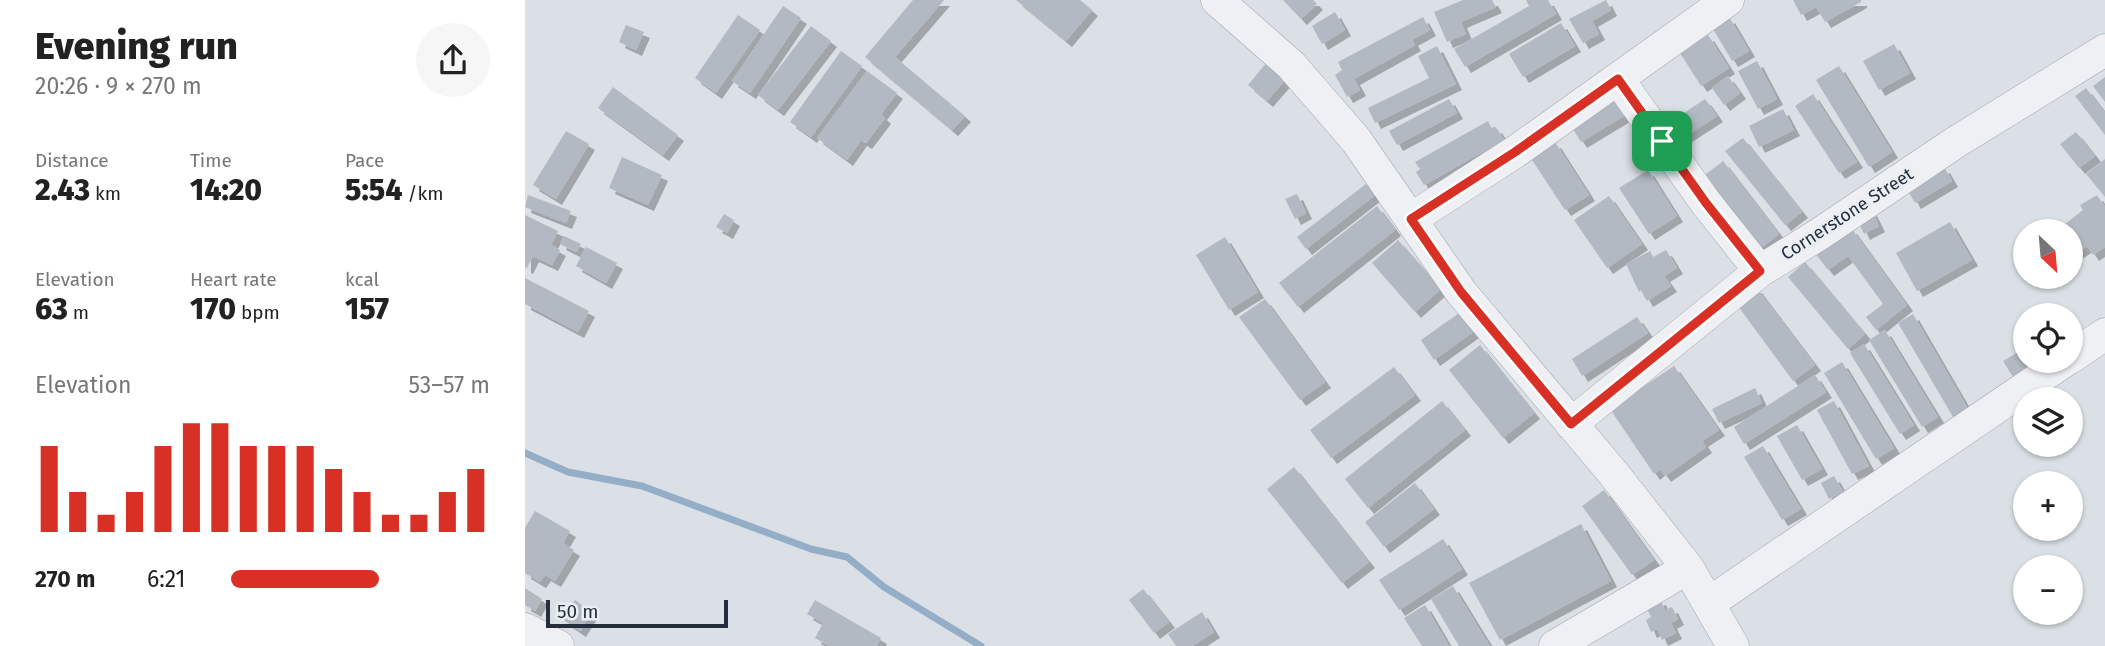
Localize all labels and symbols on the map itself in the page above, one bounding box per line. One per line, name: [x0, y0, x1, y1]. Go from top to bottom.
pin: [1632, 111, 1692, 171]
street label: Cornerstone Street: [1777, 163, 1918, 265]
north arrow: [2013, 219, 2083, 289]
scale bar: [546, 597, 728, 629]

